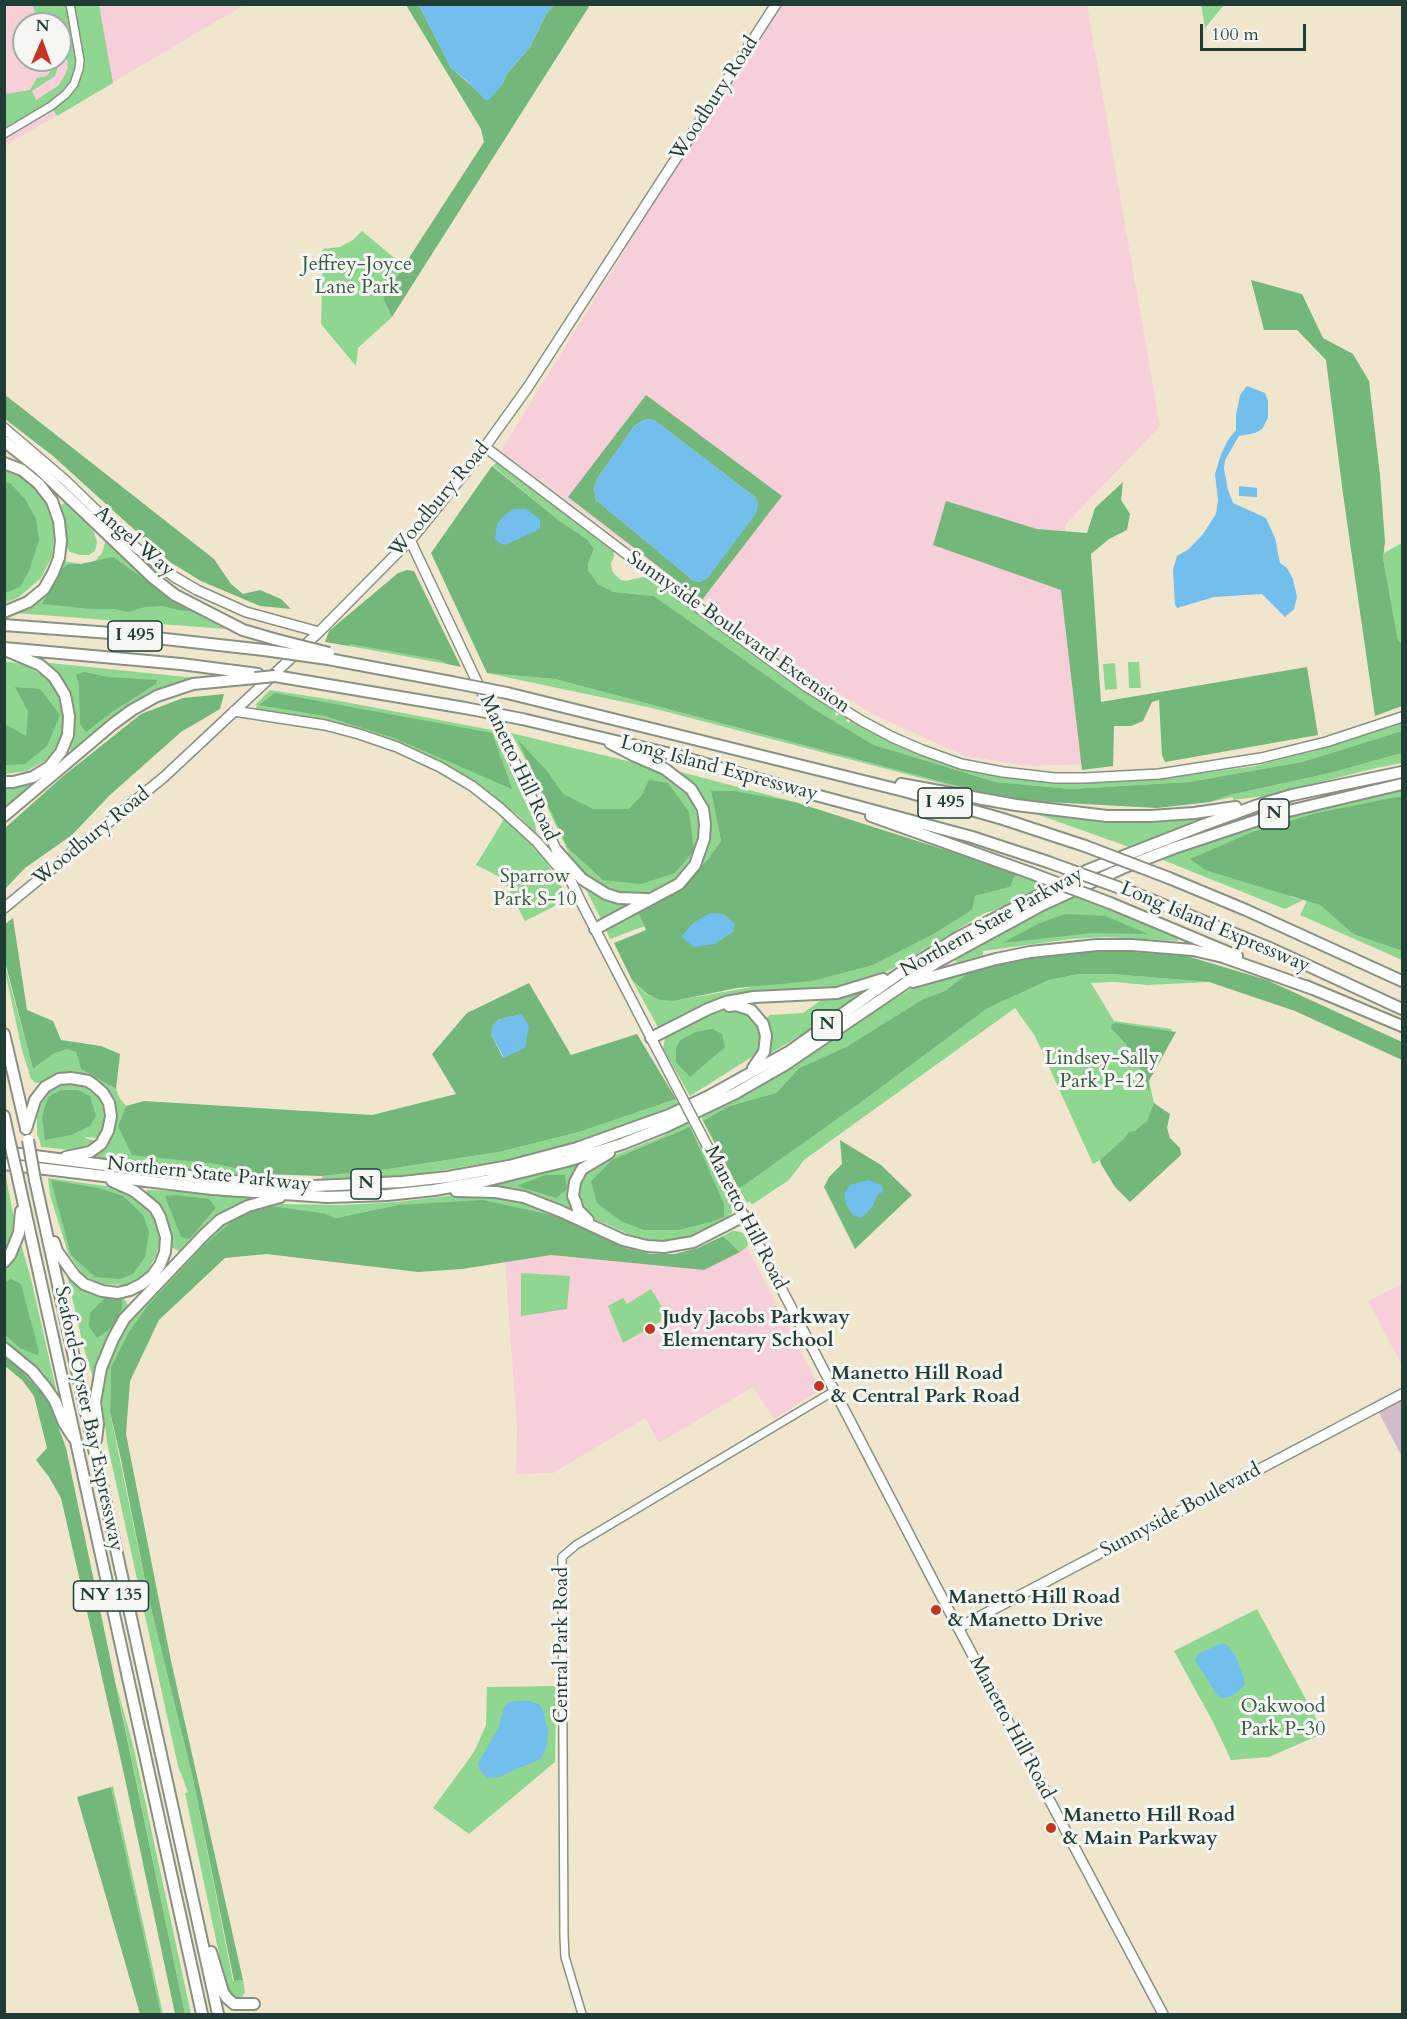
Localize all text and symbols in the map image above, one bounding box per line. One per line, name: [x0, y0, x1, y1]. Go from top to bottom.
north arrow: [12, 12, 72, 72]
scale bar: [1203, 12, 1310, 50]
text: N: [35, 15, 50, 37]
text: 100 m: [1211, 22, 1259, 47]
street label: Woodbury Road: [666, 32, 764, 166]
park label: Jeffrey-Joyce Lane Park: [302, 253, 412, 300]
street label: Woodbury Road: [385, 437, 495, 563]
street label: Angel Way: [89, 501, 179, 583]
street label: Sunnyside Boulevard Extension: [622, 547, 854, 719]
road number: I 495: [108, 621, 162, 651]
street label: Manetto Hill Road: [474, 691, 562, 845]
street label: Long Island Expressway: [618, 731, 820, 807]
street label: Woodbury Road: [29, 783, 155, 891]
road number: I 495: [918, 788, 972, 818]
road number: N: [1259, 799, 1289, 829]
street label: Northern State Parkway: [897, 863, 1087, 983]
park label: Sparrow Park S-10: [493, 865, 577, 912]
street label: Long Island Expressway: [1117, 877, 1313, 979]
road number: N: [812, 1010, 842, 1040]
park label: Lindsey-Sally Park P-12: [1045, 1047, 1159, 1094]
street label: Manetto Hill Road: [698, 1142, 792, 1294]
street label: Northern State Parkway: [106, 1152, 312, 1198]
road number: N: [351, 1169, 381, 1199]
street label: Seaford-Oyster Bay Expressway: [48, 1284, 128, 1554]
place label: Judy Jacobs Parkway Elementary School: [662, 1306, 850, 1353]
marker: Judy Jacobs Parkway Elementary School: [643, 1322, 657, 1336]
place label: Manetto Hill Road & Central Park Road: [831, 1362, 1020, 1409]
marker: Manetto Hill Road & Central Park Road: [812, 1379, 826, 1393]
street label: Sunnyside Boulevard: [1097, 1459, 1265, 1563]
street label: Central Park Road: [550, 1567, 574, 1723]
road number: NY 135: [74, 1581, 148, 1611]
place label: Manetto Hill Road & Manetto Drive: [948, 1586, 1120, 1633]
marker: Manetto Hill Road & Manetto Drive: [929, 1603, 943, 1617]
street label: Manetto Hill Road: [963, 1652, 1059, 1804]
park label: Oakwood Park P-30: [1240, 1695, 1326, 1742]
place label: Manetto Hill Road & Main Parkway: [1063, 1804, 1235, 1851]
marker: Manetto Hill Road & Main Parkway: [1044, 1821, 1058, 1835]

